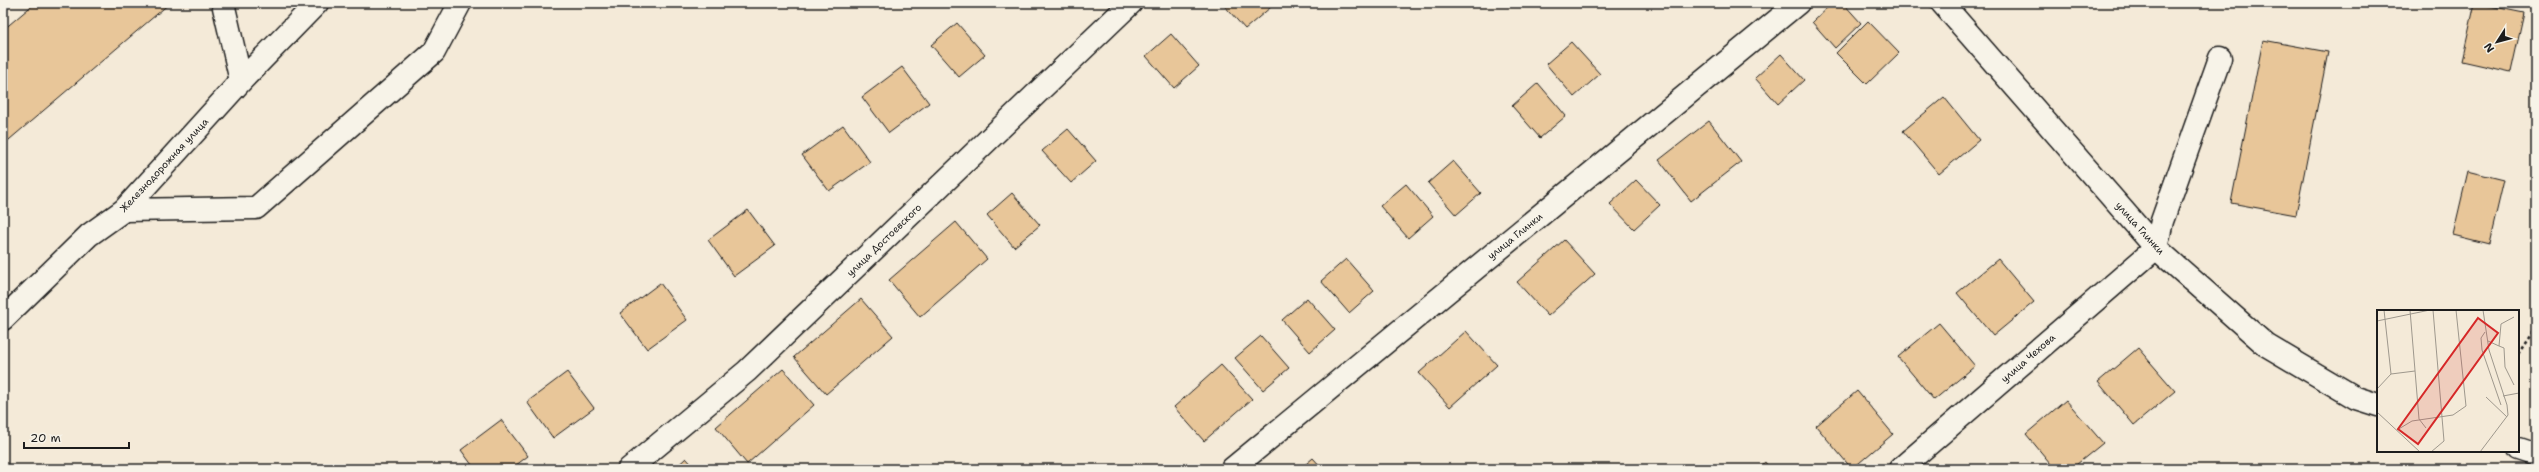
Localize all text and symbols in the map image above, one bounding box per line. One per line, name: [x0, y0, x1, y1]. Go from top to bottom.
north arrow: [2477, 22, 2517, 62]
text: N: [2481, 39, 2498, 56]
street label: Железнодорожная улица: [117, 115, 212, 215]
street label: улица Глинки: [2113, 199, 2168, 258]
street label: улица Достоевского: [844, 201, 924, 279]
street label: улица Глинки: [1485, 210, 1546, 262]
inset map: [2377, 310, 2519, 452]
street label: улица Чехова: [1998, 330, 2058, 385]
scale bar: [24, 424, 129, 450]
text: 20 m: [30, 430, 61, 446]

